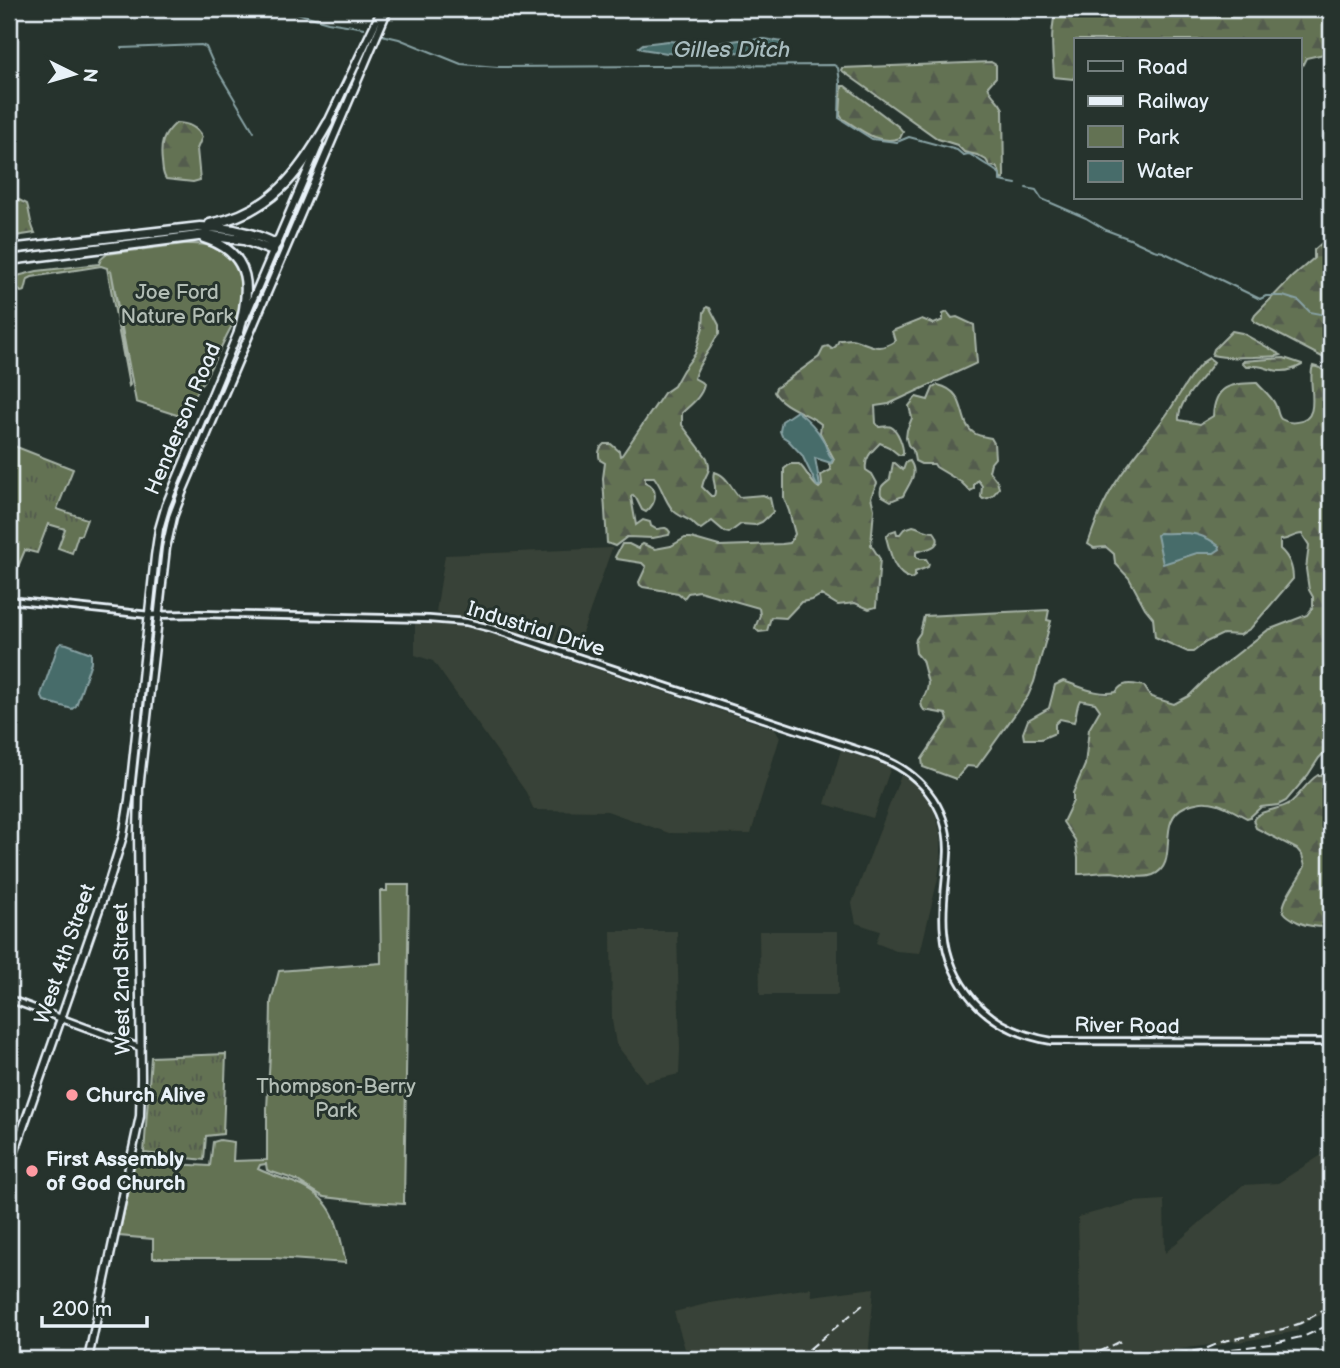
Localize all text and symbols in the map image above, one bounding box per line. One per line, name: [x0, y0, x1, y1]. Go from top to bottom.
water label: Gilles Ditch: [674, 36, 791, 64]
north arrow: [38, 38, 108, 108]
legend: [1074, 38, 1302, 200]
text: Road: [1137, 55, 1188, 80]
text: N: [77, 67, 102, 83]
text: Railway: [1137, 89, 1209, 114]
text: Park: [1137, 125, 1180, 150]
text: Water: [1137, 159, 1193, 184]
park label: Joe Ford Nature Park: [120, 280, 234, 329]
street label: Henderson Road: [140, 339, 226, 499]
street label: Industrial Drive: [464, 596, 608, 662]
street label: West 4th Street: [29, 880, 101, 1027]
street label: West 2nd Street: [108, 902, 136, 1055]
street label: River Road: [1074, 1013, 1180, 1039]
park label: Thompson-Berry Park: [256, 1074, 416, 1123]
place label: Church Alive: [86, 1083, 205, 1108]
marker: Church Alive: [64, 1087, 80, 1103]
place label: First Assembly of God Church: [46, 1147, 185, 1196]
marker: First Assembly of God Church: [24, 1163, 40, 1179]
scale bar: [42, 1284, 147, 1328]
text: 200 m: [52, 1297, 112, 1322]

